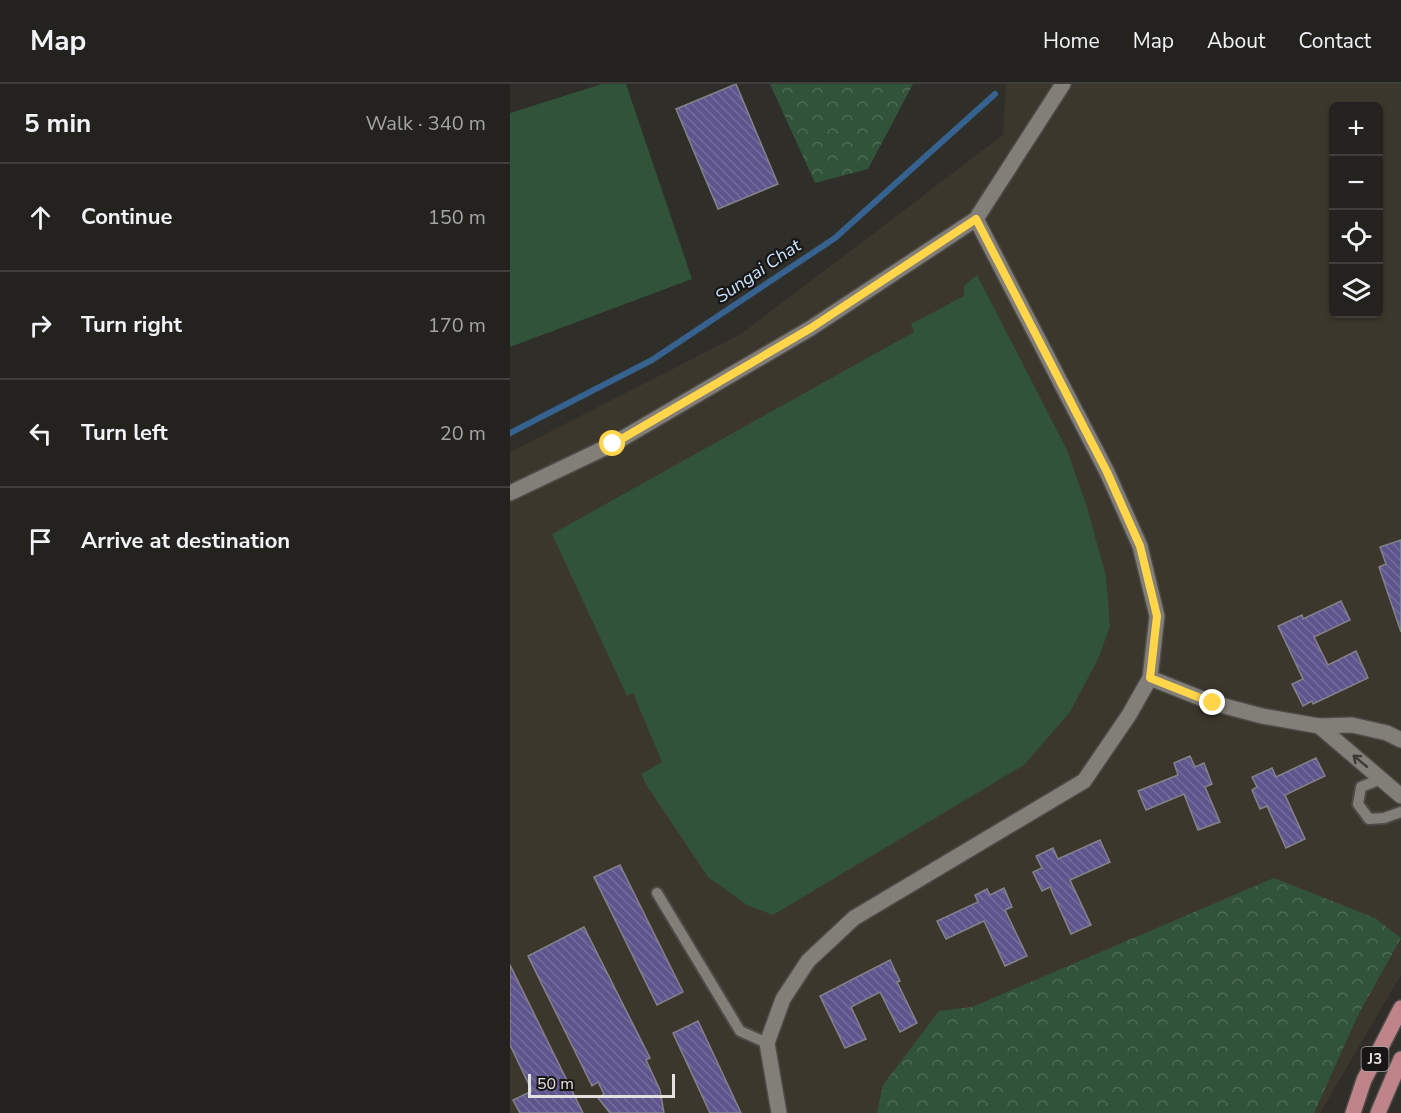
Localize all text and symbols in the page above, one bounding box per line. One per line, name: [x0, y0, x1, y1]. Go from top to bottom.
text: Map: [30, 22, 86, 60]
text: Home: [1043, 27, 1100, 55]
text: Map: [1133, 27, 1174, 55]
text: About: [1207, 27, 1265, 55]
text: Contact: [1298, 27, 1371, 55]
map controls: [1329, 102, 1383, 318]
button: +: [1329, 102, 1383, 156]
text: 5 min: [24, 106, 91, 141]
text: Walk · 340 m: [366, 110, 486, 137]
button: −: [1329, 156, 1383, 210]
icon: ahead: [24, 201, 57, 234]
text: Continue: [81, 202, 172, 232]
text: 150 m: [428, 204, 486, 231]
button: locate: [1329, 210, 1383, 264]
water label: Sungai Chat: [710, 233, 806, 308]
button: layers: [1329, 264, 1383, 318]
icon: right: [24, 309, 57, 342]
text: Turn right: [81, 310, 182, 340]
text: 170 m: [428, 312, 486, 339]
icon: left: [24, 417, 57, 450]
text: Turn left: [81, 418, 168, 448]
text: 20 m: [440, 420, 486, 447]
route start: [599, 430, 625, 456]
icon: arrive: [24, 525, 57, 558]
text: Arrive at destination: [81, 526, 290, 556]
route end: [1199, 689, 1225, 715]
one-way arrow: [1353, 754, 1368, 768]
road number: J3: [1362, 1047, 1388, 1071]
scale bar: [528, 1071, 675, 1098]
text: 50 m: [537, 1073, 574, 1095]

